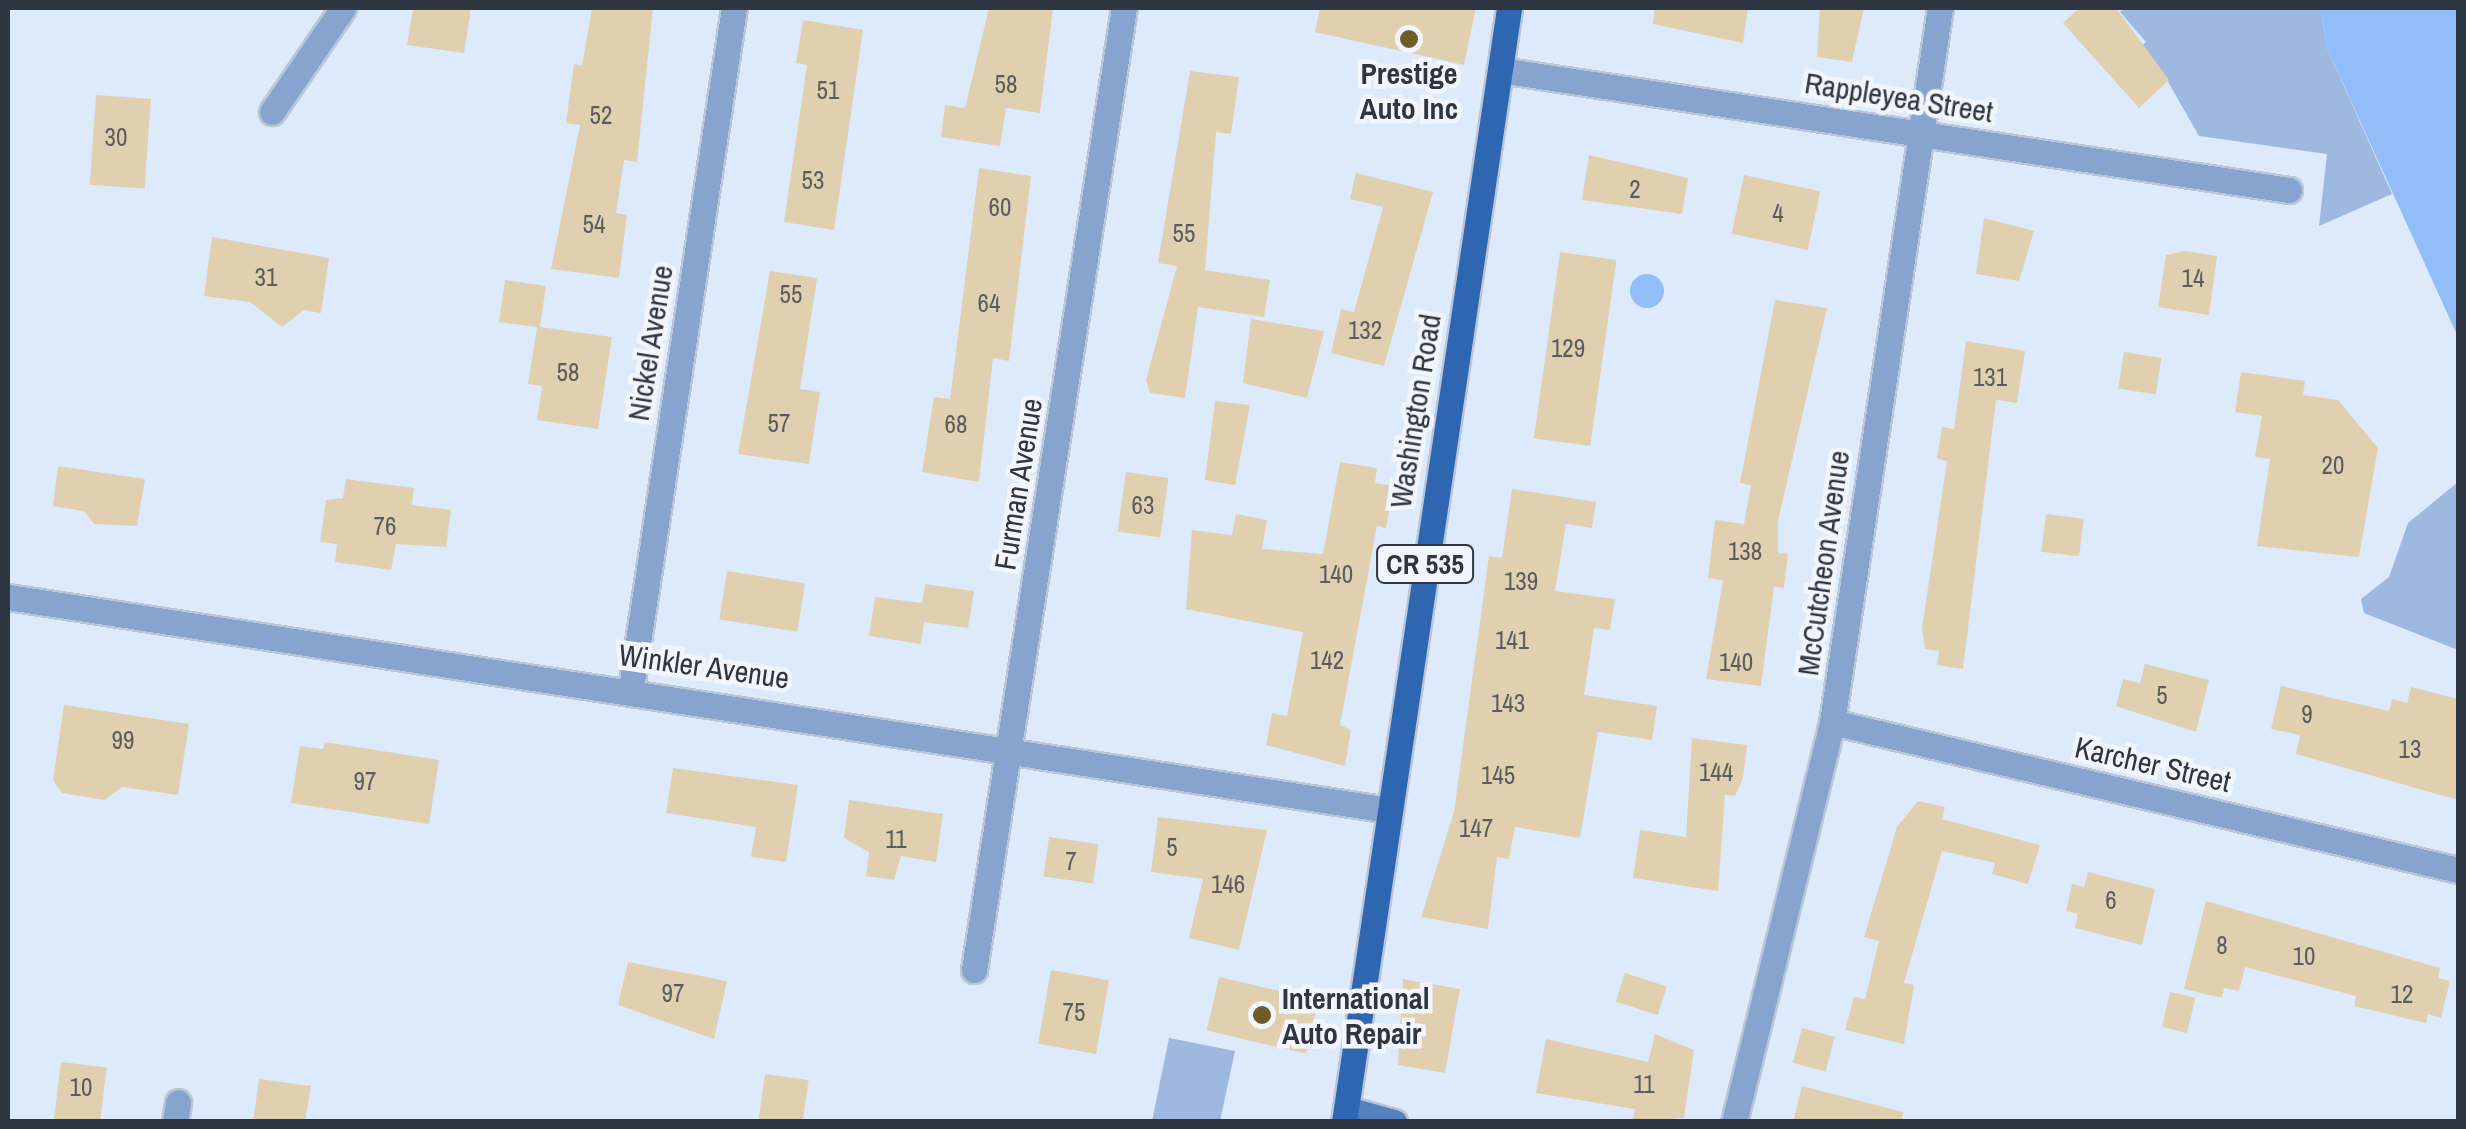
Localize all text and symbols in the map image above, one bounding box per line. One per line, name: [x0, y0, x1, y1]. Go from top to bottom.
marker: Prestige Auto Inc: [1398, 28, 1420, 50]
place label: Prestige Auto Inc: [1360, 55, 1458, 126]
street label: Rappleyea Street: [1802, 64, 1996, 130]
house number: 58: [995, 69, 1017, 99]
house number: 51: [817, 75, 839, 105]
house number: 52: [590, 100, 612, 130]
house number: 30: [105, 122, 127, 152]
house number: 53: [802, 165, 824, 195]
house number: 2: [1629, 174, 1641, 204]
house number: 60: [989, 192, 1011, 222]
house number: 4: [1772, 198, 1784, 228]
house number: 54: [583, 209, 605, 239]
house number: 55: [1173, 218, 1195, 248]
house number: 31: [255, 262, 277, 292]
street label: Nickel Avenue: [620, 262, 680, 424]
house number: 14: [2182, 263, 2204, 293]
house number: 55: [780, 279, 802, 309]
house number: 64: [978, 288, 1000, 318]
street label: Washington Road: [1382, 311, 1448, 511]
house number: 132: [1348, 315, 1382, 345]
house number: 129: [1551, 333, 1585, 363]
house number: 58: [557, 357, 579, 387]
house number: 131: [1973, 362, 2007, 392]
street label: Furman Avenue: [987, 395, 1049, 573]
house number: 57: [768, 408, 790, 438]
house number: 68: [945, 409, 967, 439]
street label: McCutcheon Avenue: [1789, 448, 1857, 678]
house number: 20: [2322, 450, 2344, 480]
house number: 63: [1132, 490, 1154, 520]
house number: 76: [374, 511, 396, 541]
house number: 138: [1728, 536, 1762, 566]
road number: CR 535: [1375, 541, 1475, 587]
house number: 140: [1319, 559, 1353, 589]
house number: 139: [1504, 566, 1538, 596]
house number: 141: [1495, 625, 1529, 655]
street label: Winkler Avenue: [616, 636, 792, 696]
house number: 142: [1310, 645, 1344, 675]
house number: 140: [1719, 647, 1753, 677]
house number: 5: [2156, 680, 2168, 710]
house number: 143: [1491, 688, 1525, 718]
house number: 9: [2301, 699, 2313, 729]
house number: 99: [112, 725, 134, 755]
street label: Karcher Street: [2072, 729, 2234, 799]
house number: 13: [2399, 734, 2421, 764]
house number: 144: [1699, 757, 1733, 787]
house number: 145: [1481, 760, 1515, 790]
house number: 97: [354, 766, 376, 796]
house number: 147: [1459, 813, 1493, 843]
house number: 11: [885, 824, 907, 854]
house number: 5: [1166, 832, 1178, 862]
house number: 7: [1065, 846, 1077, 876]
house number: 146: [1211, 869, 1245, 899]
house number: 6: [2105, 885, 2117, 915]
house number: 8: [2216, 930, 2228, 960]
house number: 10: [2293, 941, 2315, 971]
house number: 97: [662, 978, 684, 1008]
house number: 12: [2391, 979, 2413, 1009]
place label: International Auto Repair: [1282, 980, 1430, 1050]
house number: 75: [1063, 997, 1085, 1027]
marker: International Auto Repair: [1251, 1004, 1273, 1026]
house number: 11: [1633, 1069, 1655, 1099]
house number: 10: [70, 1072, 92, 1102]

